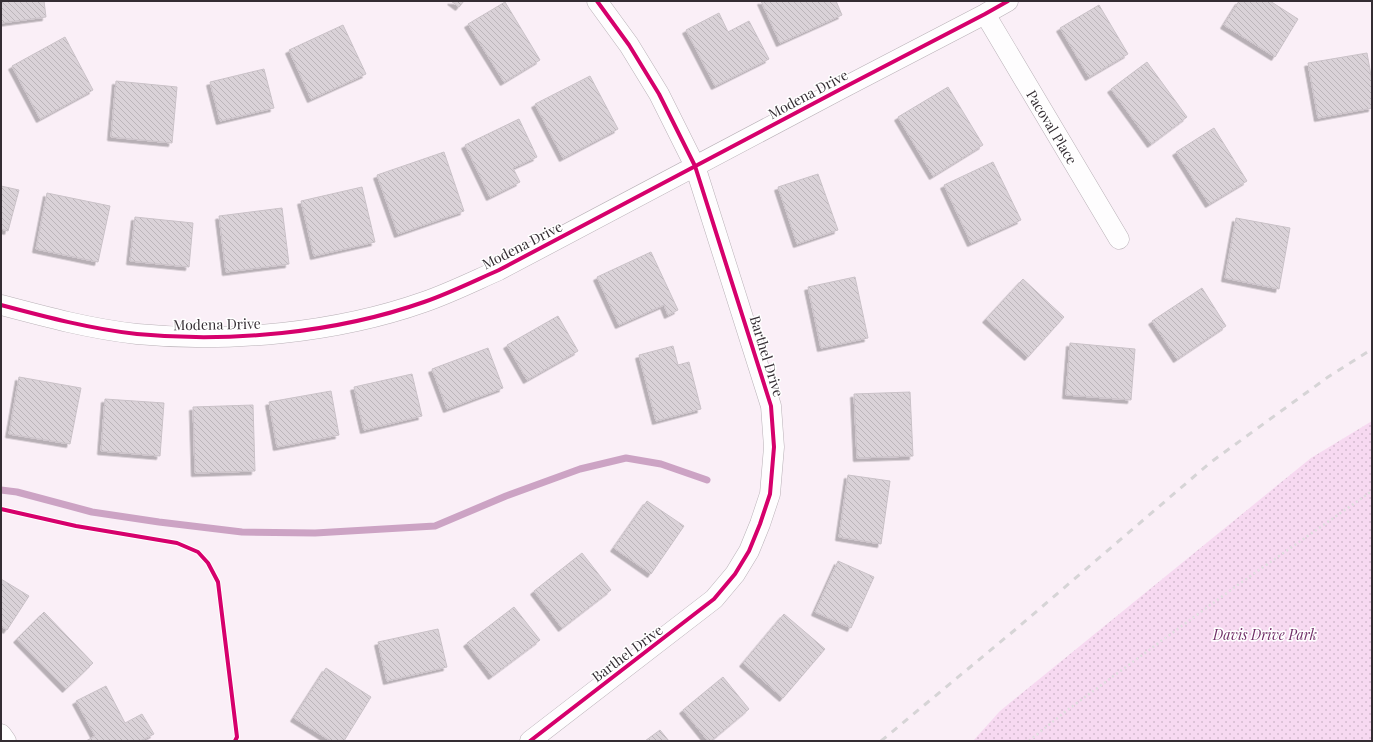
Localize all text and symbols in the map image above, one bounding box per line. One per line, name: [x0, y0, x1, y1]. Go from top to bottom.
street label: Modena Drive: [765, 65, 851, 123]
street label: Pacoval Place: [1022, 86, 1082, 168]
street label: Modena Drive: [479, 217, 565, 273]
street label: Barthel Drive: [746, 313, 788, 399]
street label: Modena Drive: [173, 314, 261, 334]
street label: Barthel Drive: [588, 620, 666, 686]
park label: Davis Drive Park: [1212, 625, 1317, 644]

